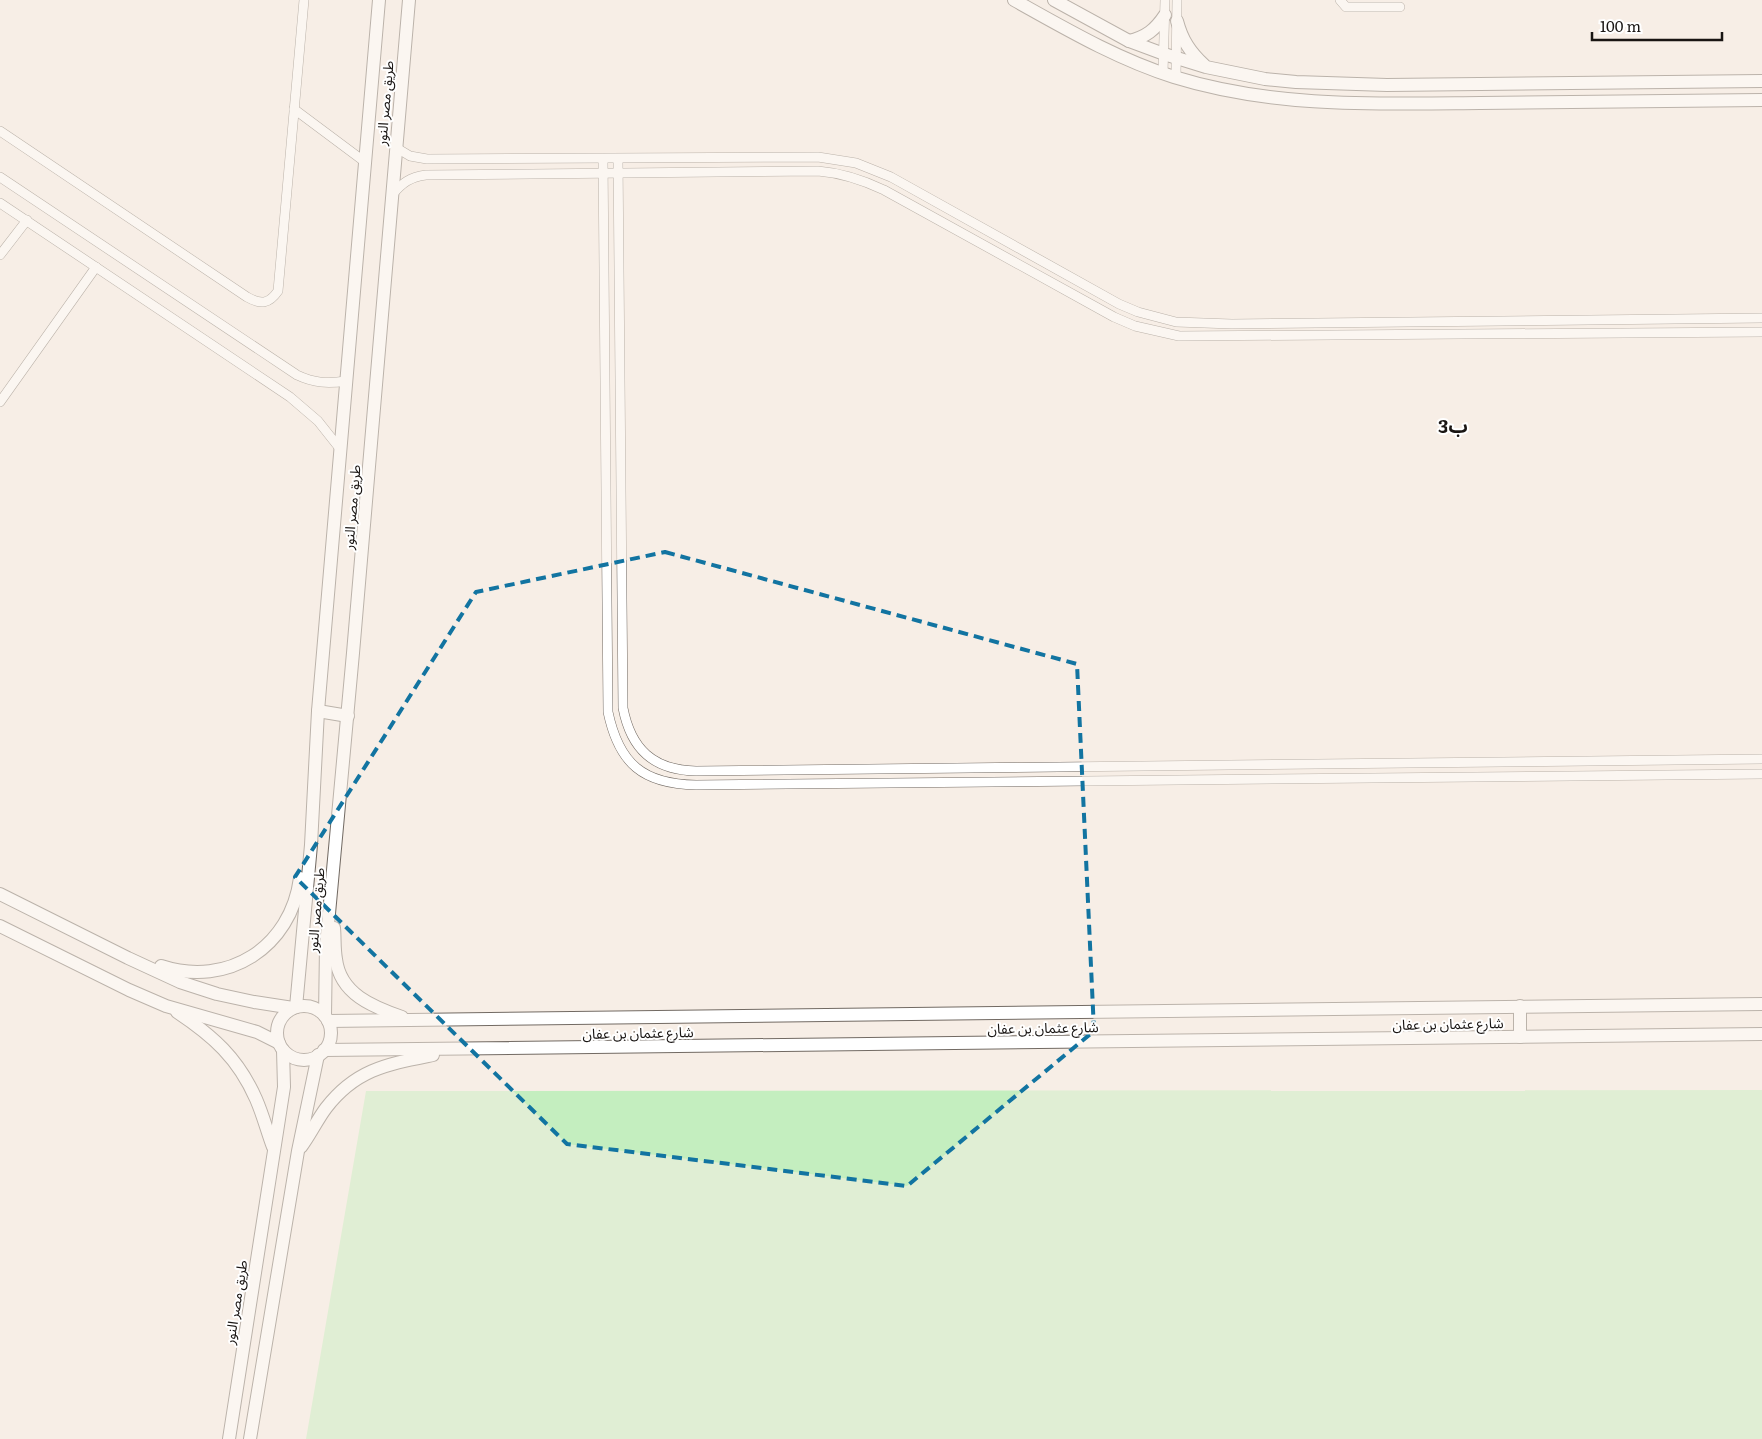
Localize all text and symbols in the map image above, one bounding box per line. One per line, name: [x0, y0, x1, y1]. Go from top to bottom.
scale bar: [1592, 10, 1722, 42]
text: 100 m: [1600, 14, 1641, 37]
street label: طريق مصر النور: [370, 60, 399, 147]
district label: ب3: [1438, 411, 1468, 439]
street label: طريق مصر النور: [337, 464, 366, 551]
street label: طريق مصر النور: [301, 867, 330, 954]
street label: شارع عثمان بن عفان: [1392, 1012, 1504, 1036]
street label: شارع عثمان بن عفان: [987, 1016, 1099, 1040]
street label: شارع عثمان بن عفان: [582, 1021, 694, 1045]
street label: طريق مصر النور: [218, 1258, 253, 1347]

